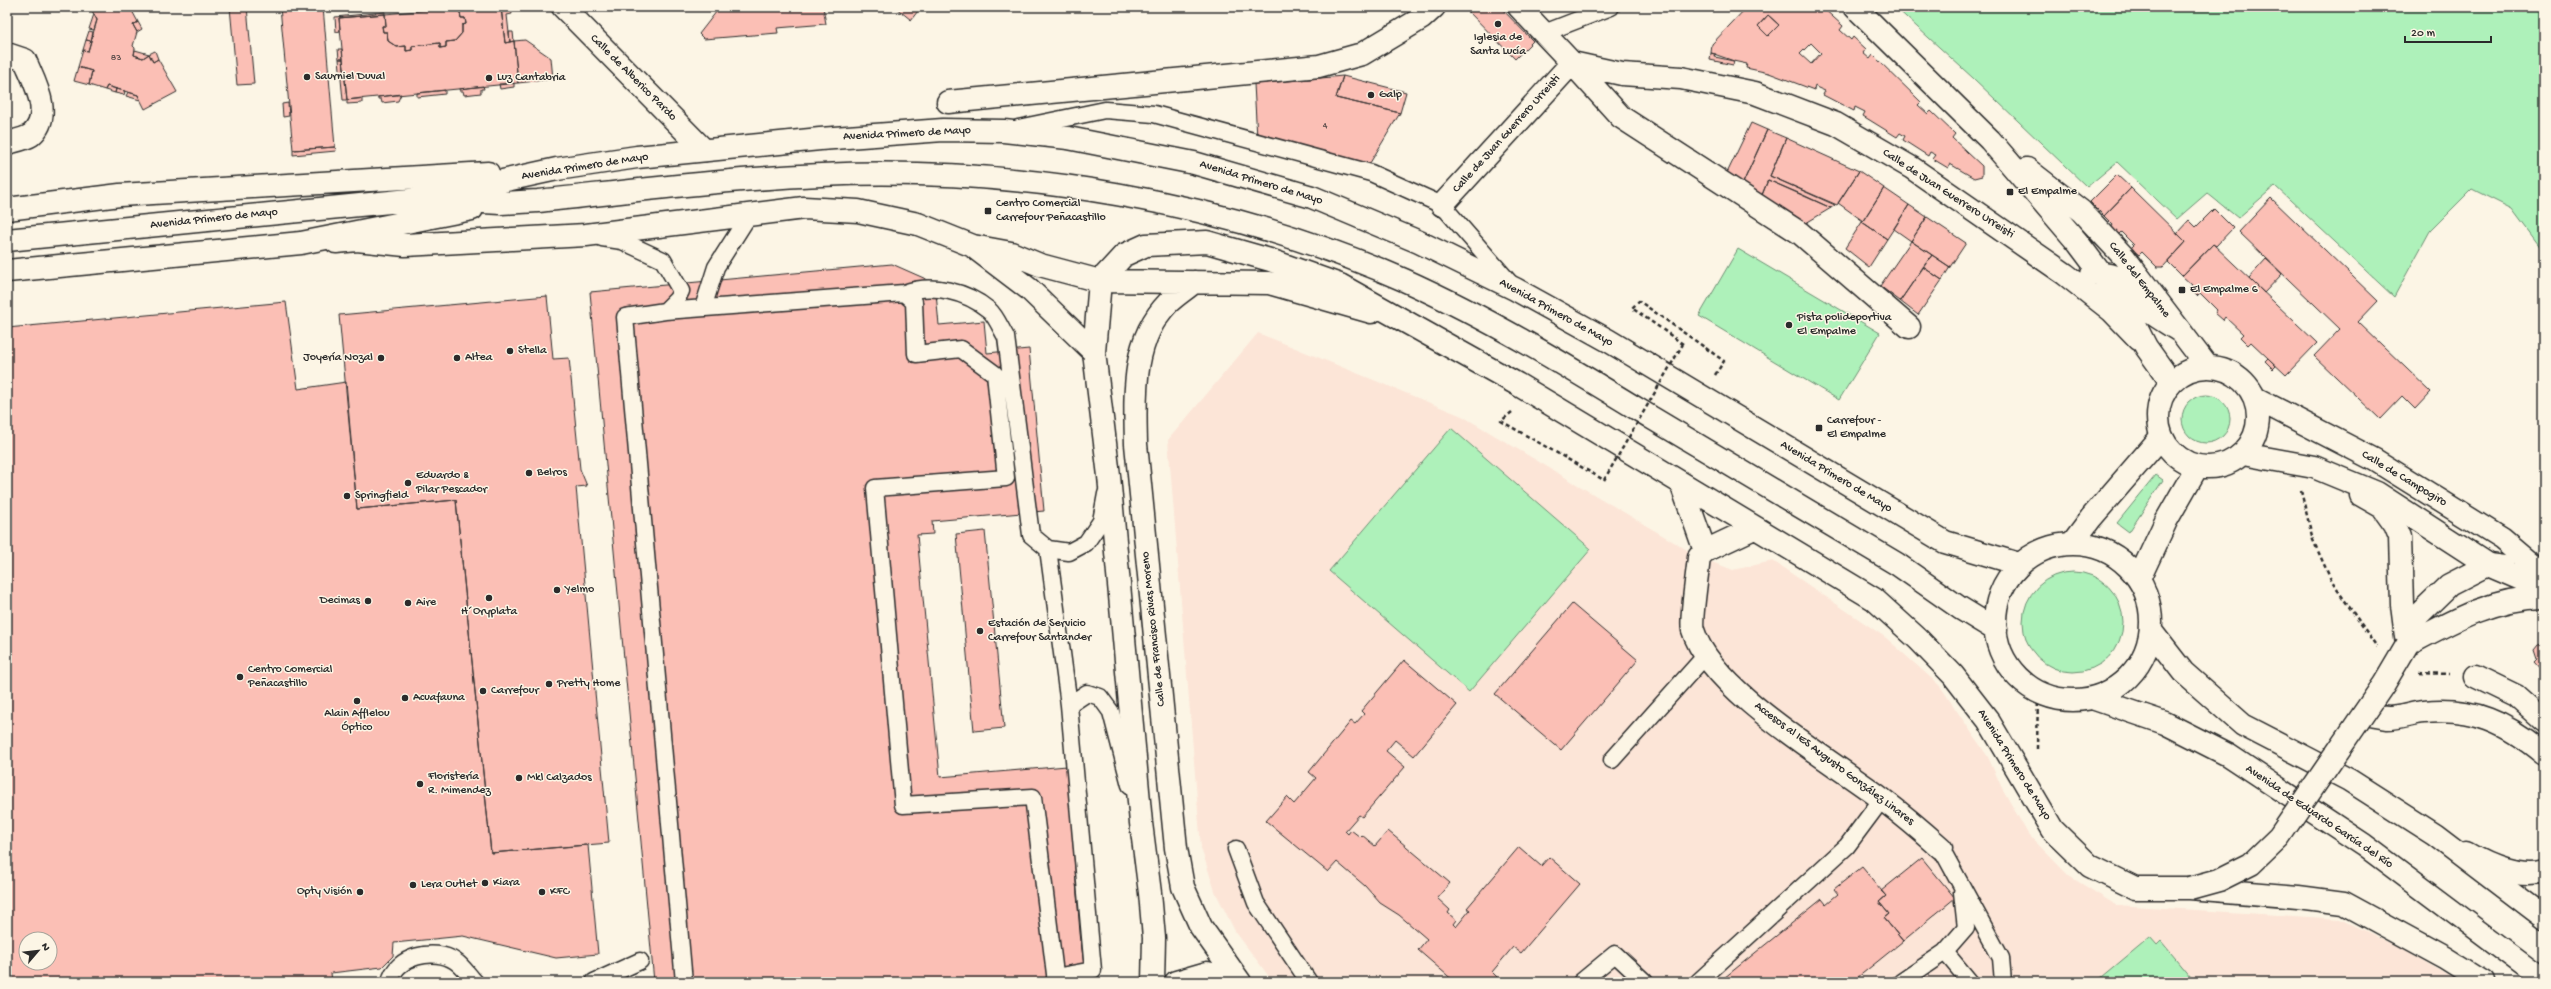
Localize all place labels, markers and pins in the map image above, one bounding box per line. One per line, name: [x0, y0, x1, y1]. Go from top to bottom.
marker: Iglesia de Santa Lucía: [1493, 19, 1503, 29]
place label: Iglesia de Santa Lucía: [1470, 31, 1526, 59]
place label: Saurniel Duval: [315, 70, 385, 84]
place label: Luz Cantabria: [497, 71, 566, 85]
marker: Saurniel Duval: [302, 72, 312, 82]
marker: Luz Cantabria: [484, 73, 494, 83]
place label: Galp: [1379, 88, 1402, 102]
marker: Galp: [1366, 90, 1376, 100]
place label: El Empalme: [2018, 185, 2078, 199]
marker: El Empalme: [2005, 187, 2015, 197]
place label: Centro Comercial Carrefour Peñacastillo: [996, 197, 1106, 225]
marker: Centro Comercial Carrefour Peñacastillo: [983, 206, 993, 216]
place label: El Empalme 6: [2190, 283, 2259, 297]
marker: El Empalme 6: [2177, 285, 2187, 295]
place label: Pista polideportiva El Empalme: [1796, 311, 1892, 339]
marker: Pista polideportiva El Empalme: [1784, 320, 1794, 330]
place label: Stella: [518, 344, 547, 358]
marker: Stella: [505, 346, 515, 356]
place label: Joyería Nozal: [303, 351, 373, 365]
place label: Altea: [465, 351, 493, 365]
marker: Joyería Nozal: [376, 353, 386, 363]
marker: Altea: [452, 353, 462, 363]
place label: Carrefour - El Empalme: [1827, 414, 1887, 442]
marker: Carrefour - El Empalme: [1814, 423, 1824, 433]
place label: Belros: [536, 466, 567, 480]
marker: Belros: [524, 468, 534, 478]
place label: Eduardo & Pilar Pescador: [415, 469, 489, 497]
marker: Eduardo & Pilar Pescador: [403, 478, 413, 488]
place label: Springfield: [355, 489, 409, 503]
marker: Springfield: [342, 491, 352, 501]
place label: Yelmo: [564, 583, 594, 597]
marker: Yelmo: [552, 585, 562, 595]
marker: H´Oryplata: [484, 593, 494, 603]
place label: Decimas: [319, 594, 361, 608]
marker: Decimas: [363, 596, 373, 606]
place label: Aire: [416, 596, 437, 610]
marker: Aire: [403, 598, 413, 608]
place label: H´Oryplata: [461, 605, 517, 619]
place label: Estación de Servicio Carrefour Santander: [988, 617, 1093, 645]
marker: Estación de Servicio Carrefour Santander: [975, 626, 985, 636]
place label: Centro Comercial Peñacastillo: [247, 663, 333, 691]
marker: Centro Comercial Peñacastillo: [235, 672, 245, 682]
place label: Pretty Home: [556, 677, 621, 691]
marker: Pretty Home: [544, 679, 554, 689]
place label: Carrefour: [491, 684, 540, 698]
marker: Carrefour: [478, 686, 488, 696]
place label: Acuafauna: [413, 691, 465, 705]
marker: Acuafauna: [400, 693, 410, 703]
marker: Alain Afflelou Óptico: [352, 696, 362, 706]
place label: Alain Afflelou Óptico: [324, 707, 390, 735]
place label: Floristería R. Mimendez: [427, 770, 491, 798]
place label: Mkl Calzados: [527, 771, 592, 785]
marker: Mkl Calzados: [514, 773, 524, 783]
marker: Floristería R. Mimendez: [415, 779, 425, 789]
place label: Kiara: [493, 876, 520, 890]
place label: Lera Outlet: [421, 878, 478, 892]
marker: Kiara: [480, 878, 490, 888]
marker: Lera Outlet: [408, 880, 418, 890]
place label: Opty Visión: [297, 885, 352, 899]
place label: KFC: [550, 885, 571, 899]
marker: Opty Visión: [355, 887, 365, 897]
marker: KFC: [537, 887, 547, 897]

